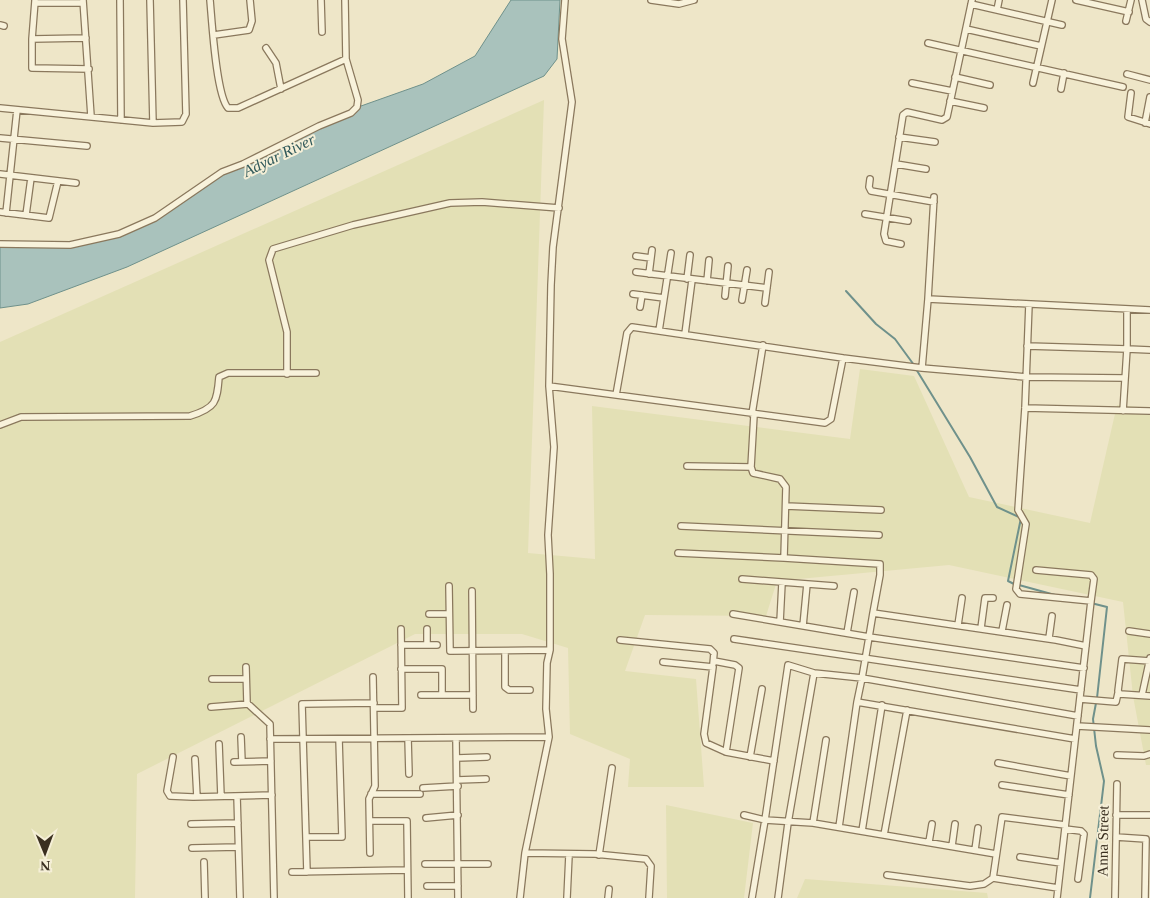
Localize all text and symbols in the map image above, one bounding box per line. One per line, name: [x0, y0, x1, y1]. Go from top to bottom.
water label: Adyar River: [239, 130, 319, 181]
street label: Anna Street: [1094, 804, 1112, 877]
north arrow: [20, 828, 70, 878]
text: N: [40, 858, 50, 873]

